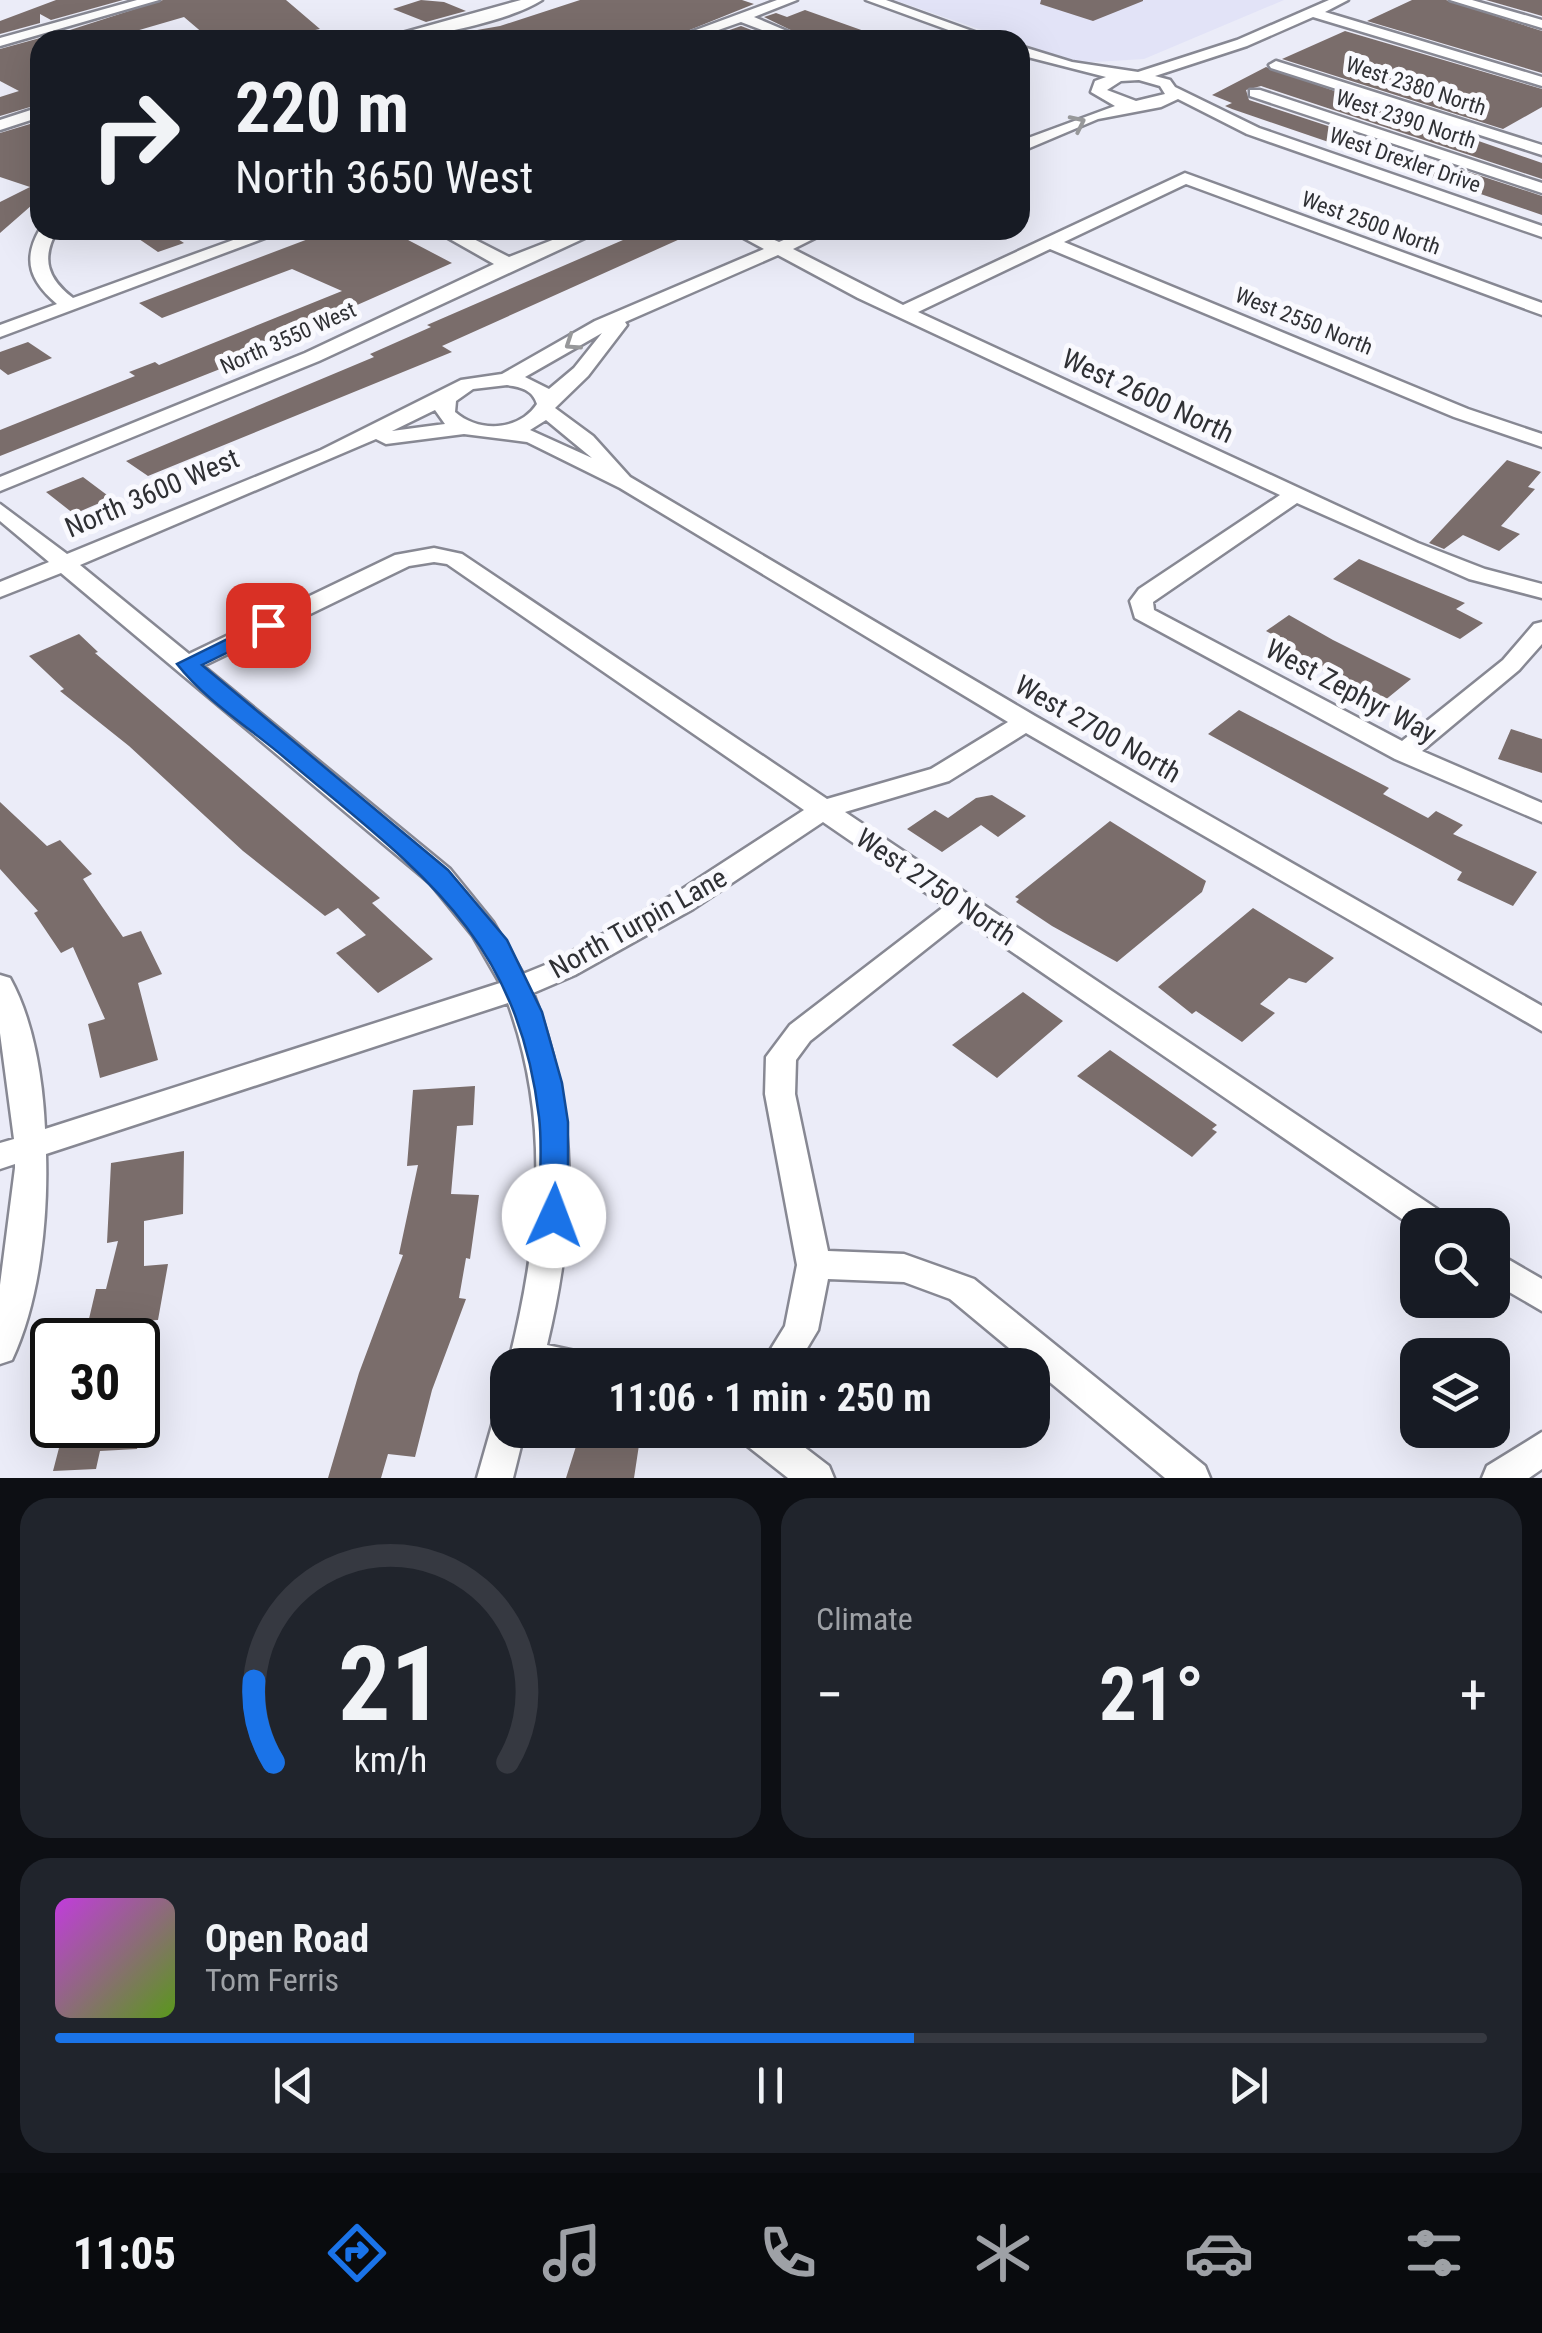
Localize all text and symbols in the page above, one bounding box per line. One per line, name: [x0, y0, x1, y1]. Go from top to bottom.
street label: West 2380 North: [1343, 52, 1489, 120]
text: 220 m: [235, 67, 409, 149]
icon: right: [70, 70, 200, 200]
street label: West 2390 North: [1333, 85, 1479, 153]
one-way arrow: [1068, 116, 1086, 136]
street label: West Drexler Drive: [1326, 122, 1484, 198]
text: North 3650 West: [235, 151, 533, 204]
street label: West 2500 North: [1298, 186, 1444, 260]
street label: West 2550 North: [1232, 282, 1376, 360]
street label: North 3550 West: [216, 297, 360, 379]
one-way arrow: [565, 331, 584, 349]
street label: West 2600 North: [1057, 342, 1239, 450]
street label: North 3600 West: [60, 442, 244, 544]
pin: [226, 583, 311, 668]
icon: arrive: [241, 598, 296, 653]
street label: West Zephyr Way: [1260, 632, 1442, 750]
street label: West 2700 North: [1009, 668, 1187, 790]
street label: West 2750 North: [850, 821, 1022, 953]
street label: North Turpin Lane: [544, 861, 732, 985]
position arrow: [502, 1164, 606, 1268]
map controls: [1400, 1208, 1510, 1448]
button: search: [1400, 1208, 1510, 1318]
speed limit sign: 30: [30, 1318, 160, 1448]
button: layers: [1400, 1338, 1510, 1448]
text: 11:06 · 1 min · 250 m: [609, 1376, 931, 1420]
text: Climate: [816, 1600, 913, 1638]
text: 21: [338, 1624, 443, 1745]
text: 21°: [1099, 1650, 1204, 1738]
text: −: [816, 1663, 844, 1727]
text: +: [1460, 1663, 1487, 1727]
text: km/h: [354, 1739, 427, 1781]
text: Open Road: [205, 1917, 369, 1961]
text: Tom Ferris: [205, 1961, 339, 1999]
icon: previous: [266, 2058, 321, 2113]
icon: pause: [743, 2058, 798, 2113]
icon: next: [1221, 2058, 1276, 2113]
icon: directions: [322, 2218, 392, 2288]
icon: music: [537, 2218, 607, 2288]
icon: phone: [753, 2218, 823, 2288]
icon: climate: [968, 2218, 1038, 2288]
icon: car: [1184, 2218, 1254, 2288]
icon: filters: [1399, 2218, 1469, 2288]
text: 11:05: [73, 2227, 176, 2280]

